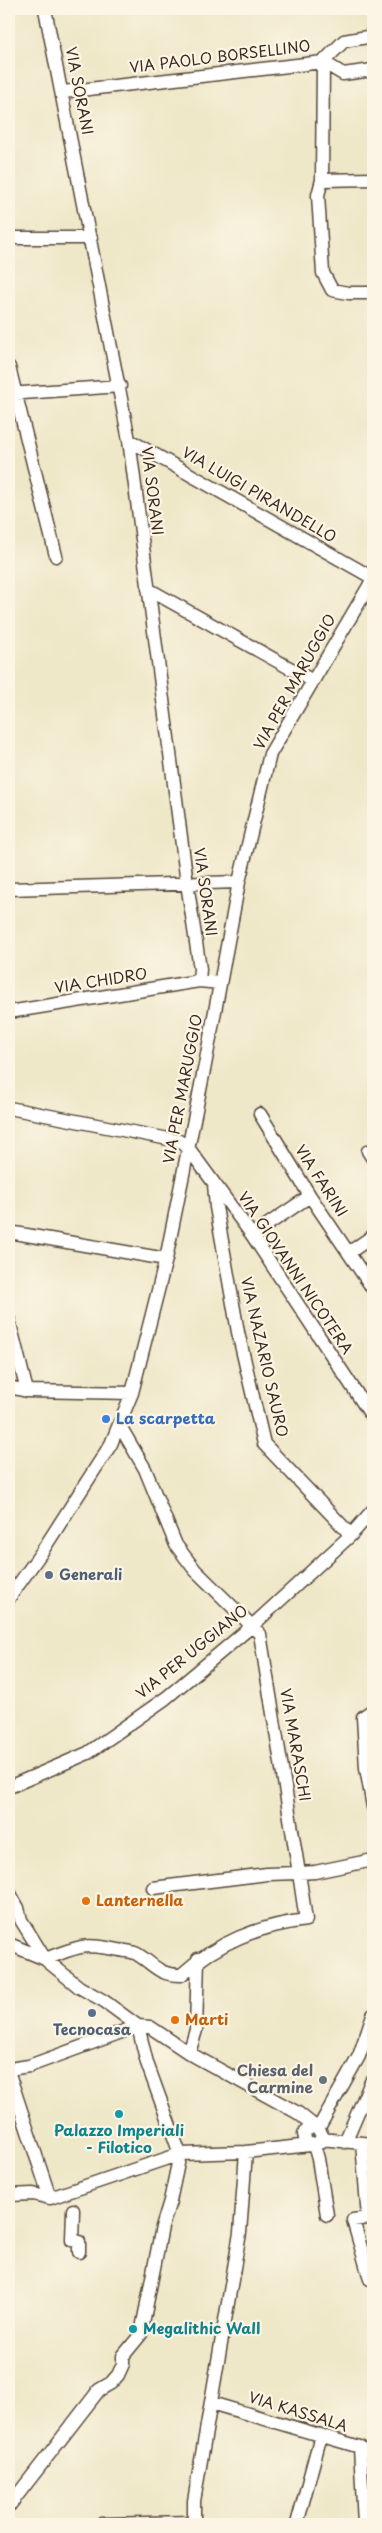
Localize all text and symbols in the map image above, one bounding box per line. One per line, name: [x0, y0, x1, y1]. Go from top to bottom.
street label: VIA PAOLO BORSELLINO: [128, 33, 312, 78]
street label: VIA SORANI: [61, 45, 100, 137]
street label: VIA LUIGI PIRANDELLO: [178, 440, 341, 547]
street label: VIA SORANI: [137, 445, 170, 537]
street label: VIA PER MARUGGIO: [247, 609, 341, 753]
street label: VIA SORANI: [189, 846, 224, 938]
street label: VIA CHIDRO: [53, 961, 149, 998]
street label: VIA PER MARUGGIO: [156, 1012, 207, 1166]
street label: VIA FARINI: [290, 1139, 354, 1221]
street label: VIA GIOVANNI NICOTERA: [233, 1186, 359, 1358]
street label: VIA NAZARIO SAURO: [236, 1274, 295, 1439]
place label: La scarpetta: [116, 1406, 216, 1429]
marker: La scarpetta: [100, 1413, 112, 1425]
place label: Generali: [59, 1562, 122, 1585]
marker: Generali: [43, 1569, 55, 1581]
street label: VIA PER UGGIANO: [130, 1598, 252, 1703]
street label: VIA MARASCHI: [275, 1686, 318, 1803]
place label: Lanternella: [96, 1888, 183, 1911]
marker: Lanternella: [80, 1895, 92, 1907]
marker: Tecnocasa: [86, 2007, 98, 2019]
place label: Marti: [185, 2007, 228, 2030]
marker: Marti: [169, 2014, 181, 2026]
place label: Tecnocasa: [53, 2017, 132, 2040]
place label: Chiesa del Carmine: [237, 2058, 314, 2098]
marker: Chiesa del Carmine: [317, 2074, 329, 2086]
marker: Palazzo Imperiali - Filotico: [113, 2108, 125, 2120]
place label: Palazzo Imperiali - Filotico: [54, 2118, 184, 2158]
place label: Megalithic Wall: [143, 2316, 260, 2339]
marker: Megalithic Wall: [127, 2323, 139, 2335]
street label: VIA KASSALA: [246, 2385, 351, 2437]

